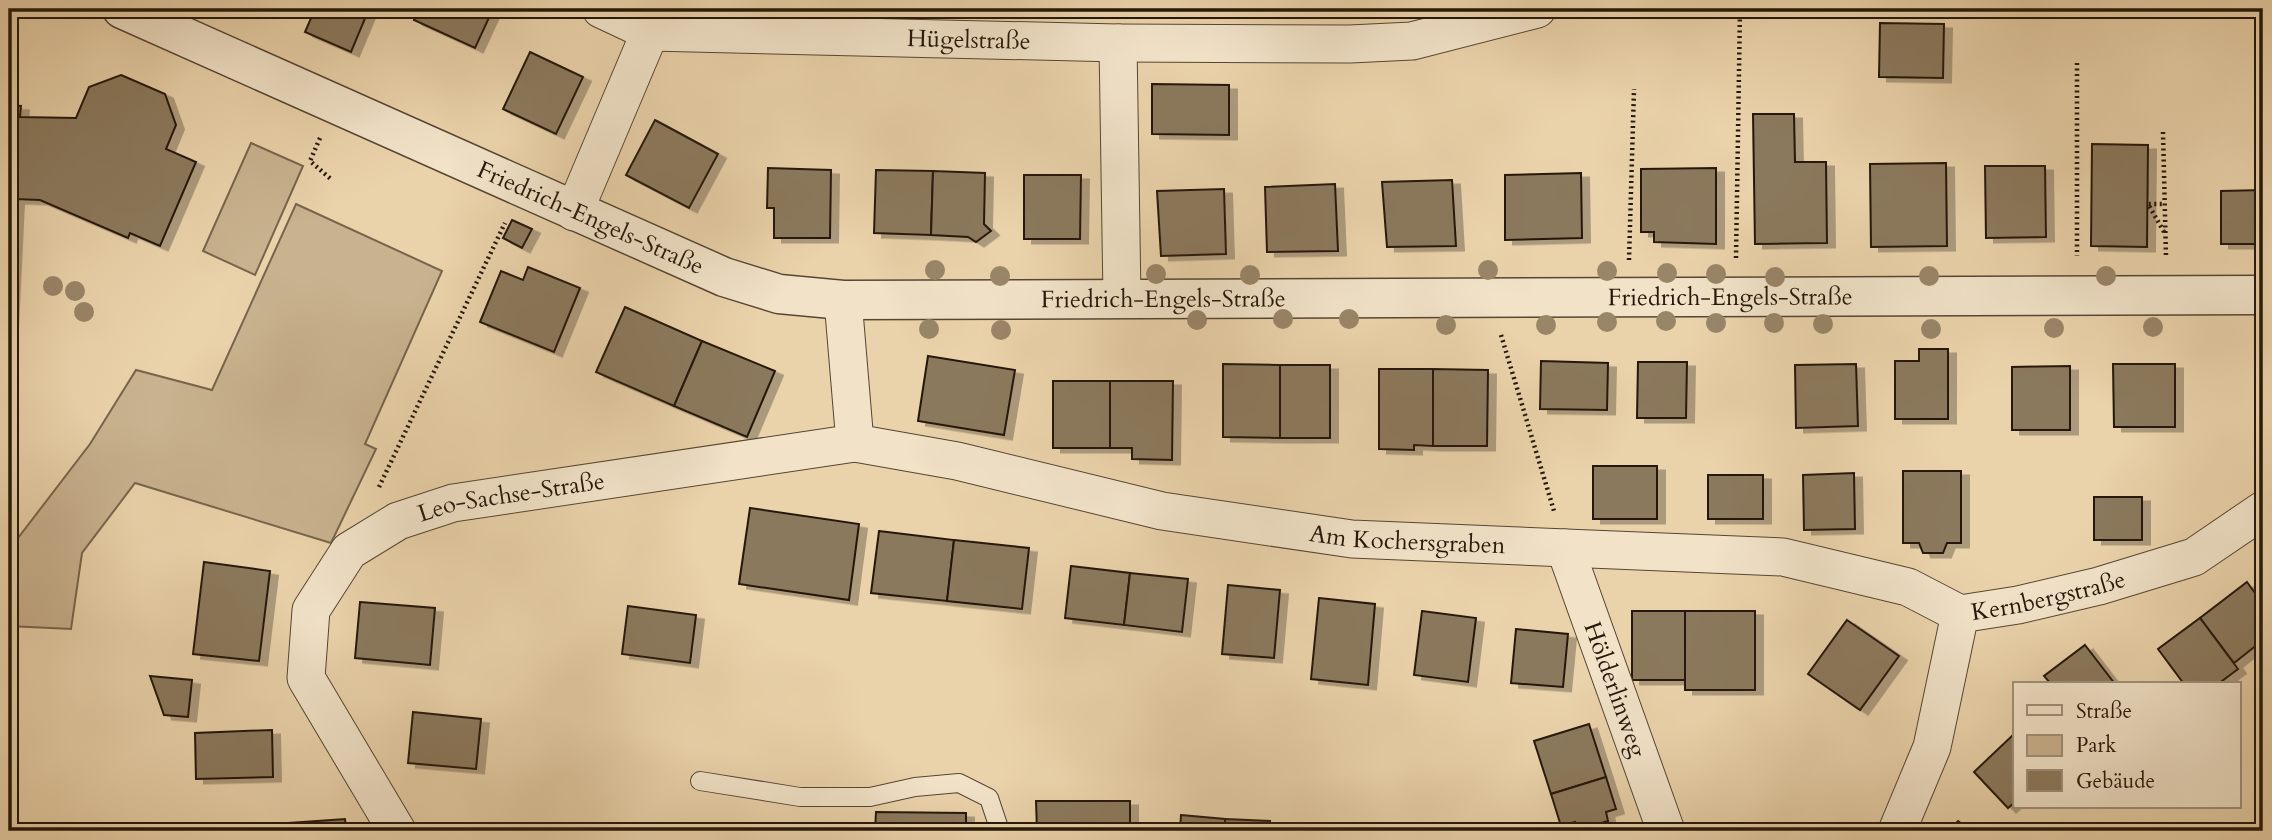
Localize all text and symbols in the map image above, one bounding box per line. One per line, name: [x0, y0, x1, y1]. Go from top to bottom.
street label: Hügelstraße: [907, 22, 1031, 57]
street label: Friedrich-Engels-Straße: [472, 153, 709, 283]
street label: Friedrich-Engels-Straße: [1608, 280, 1853, 314]
street label: Friedrich-Engels-Straße: [1041, 282, 1286, 316]
street label: Leo-Sachse-Straße: [413, 464, 607, 530]
street label: Am Kochersgraben: [1307, 516, 1507, 562]
street label: Kernbergstraße: [1969, 562, 2129, 629]
street label: Hölderlinweg: [1576, 617, 1655, 762]
legend: [2013, 682, 2240, 808]
text: Straße: [2076, 697, 2132, 726]
text: Park: [2076, 731, 2117, 760]
text: Gebäude: [2076, 767, 2155, 796]

